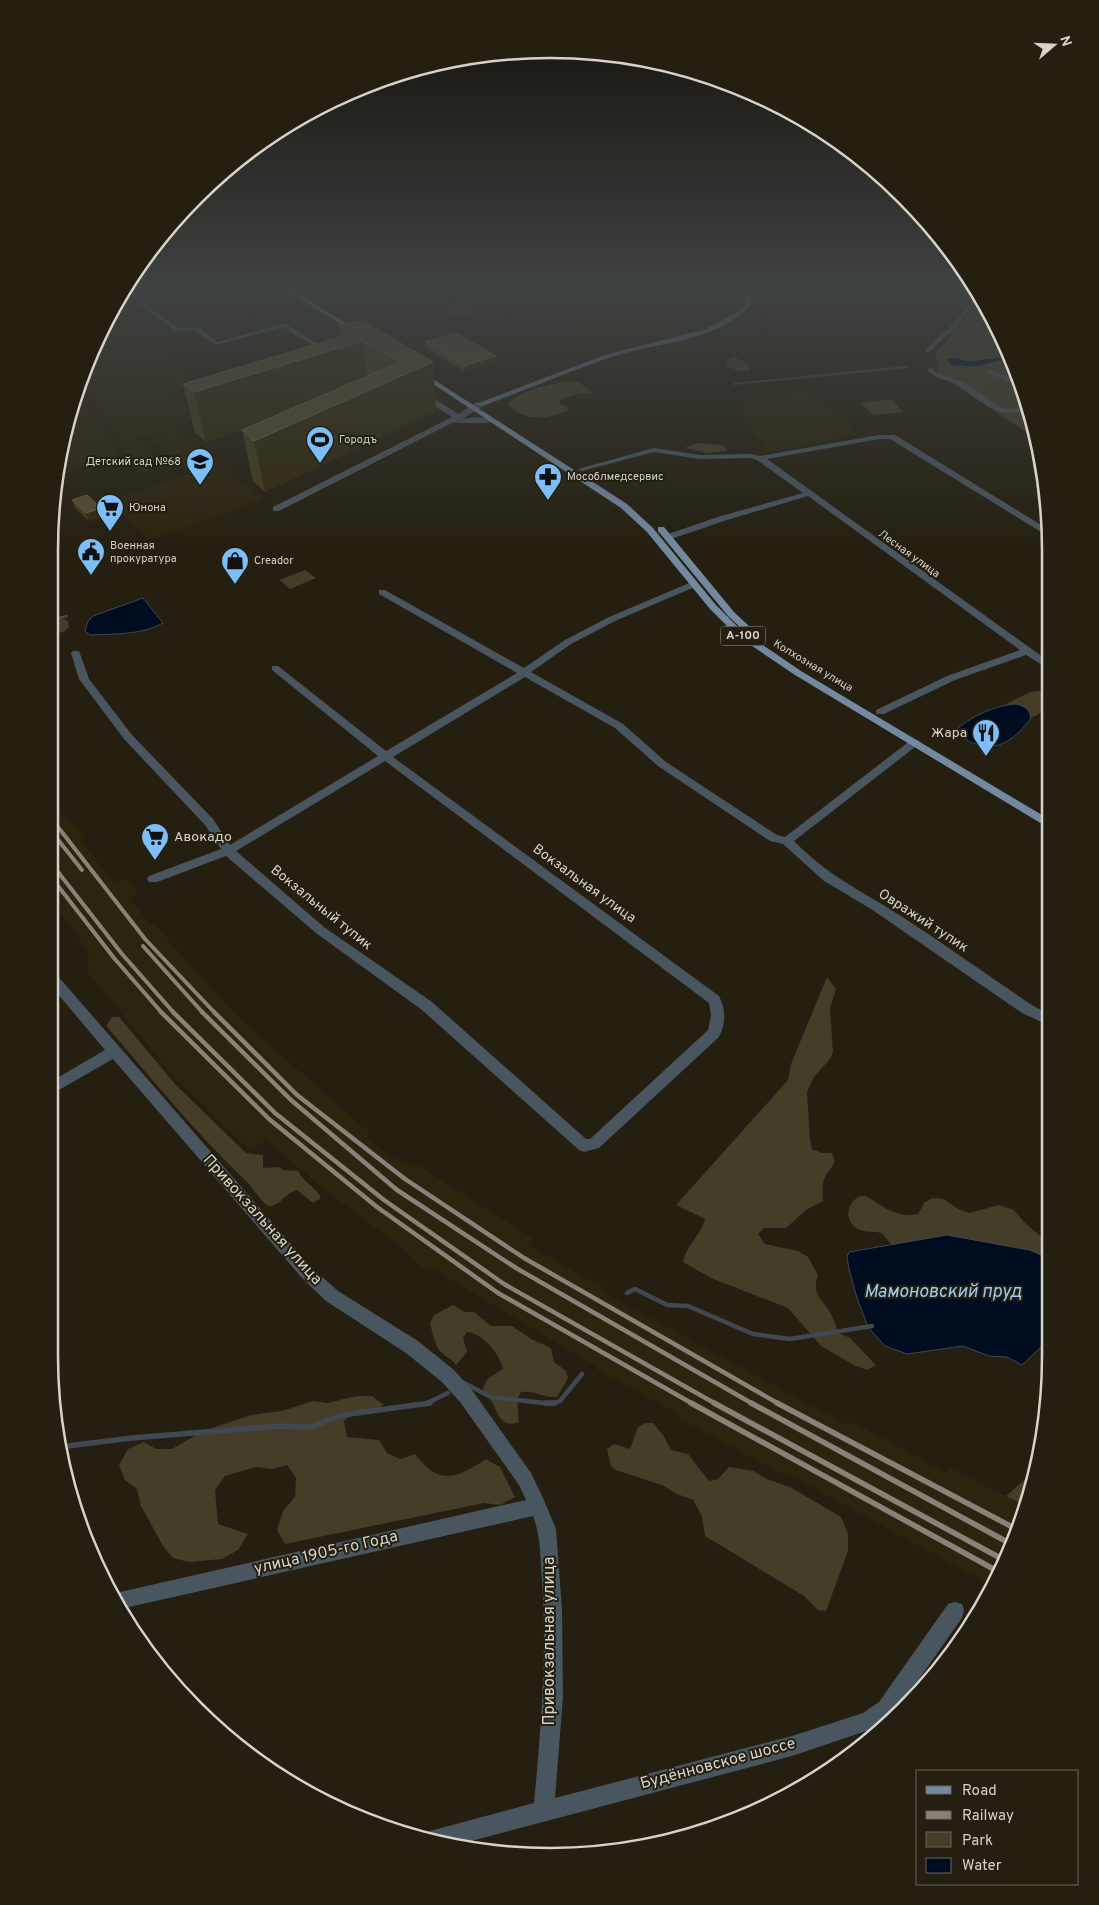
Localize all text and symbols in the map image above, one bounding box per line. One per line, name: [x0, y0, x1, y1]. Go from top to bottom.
north arrow: [1029, 20, 1079, 70]
text: N: [1055, 34, 1075, 49]
sports icon: Городъ: [305, 425, 335, 464]
place label: Городъ: [339, 433, 377, 447]
school or university icon: Детский сад №68: [185, 447, 215, 486]
place label: Детский сад №68: [86, 455, 181, 469]
pharmacy icon: Мособлмедсервис: [533, 462, 563, 501]
place label: Мособлмедсервис: [567, 470, 664, 484]
supermarket icon: Юнона: [95, 493, 125, 532]
place label: Юнона: [129, 501, 166, 515]
street label: Лесная улица: [875, 527, 943, 581]
public building icon: Военная прокуратура: [76, 537, 106, 576]
place label: Военная прокуратура: [110, 539, 177, 566]
shop icon: Creador: [220, 546, 250, 585]
place label: Creador: [254, 554, 294, 568]
road number: А-100: [720, 626, 766, 646]
street label: Колхозная улица: [771, 637, 856, 695]
restaurant icon: Жара: [971, 718, 1001, 757]
place label: Жара: [931, 725, 967, 742]
supermarket icon: Авокадо: [140, 822, 170, 861]
place label: Авокадо: [174, 829, 232, 846]
street label: Вокзальная улица: [529, 841, 639, 927]
street label: Вокзальный тупик: [267, 862, 375, 954]
street label: Овражий тупик: [875, 886, 971, 956]
street label: Привокзальная улица: [198, 1151, 326, 1289]
water label: Мамоновский пруд: [864, 1281, 1022, 1304]
street label: улица 1905-го Года: [252, 1527, 400, 1579]
street label: Привокзальная улица: [540, 1557, 560, 1725]
street label: Будённовское шоссе: [638, 1734, 798, 1794]
legend: [916, 1770, 1079, 1885]
text: Road: [962, 1782, 997, 1801]
text: Railway: [962, 1807, 1014, 1826]
text: Park: [962, 1832, 993, 1851]
text: Water: [962, 1857, 1002, 1876]

